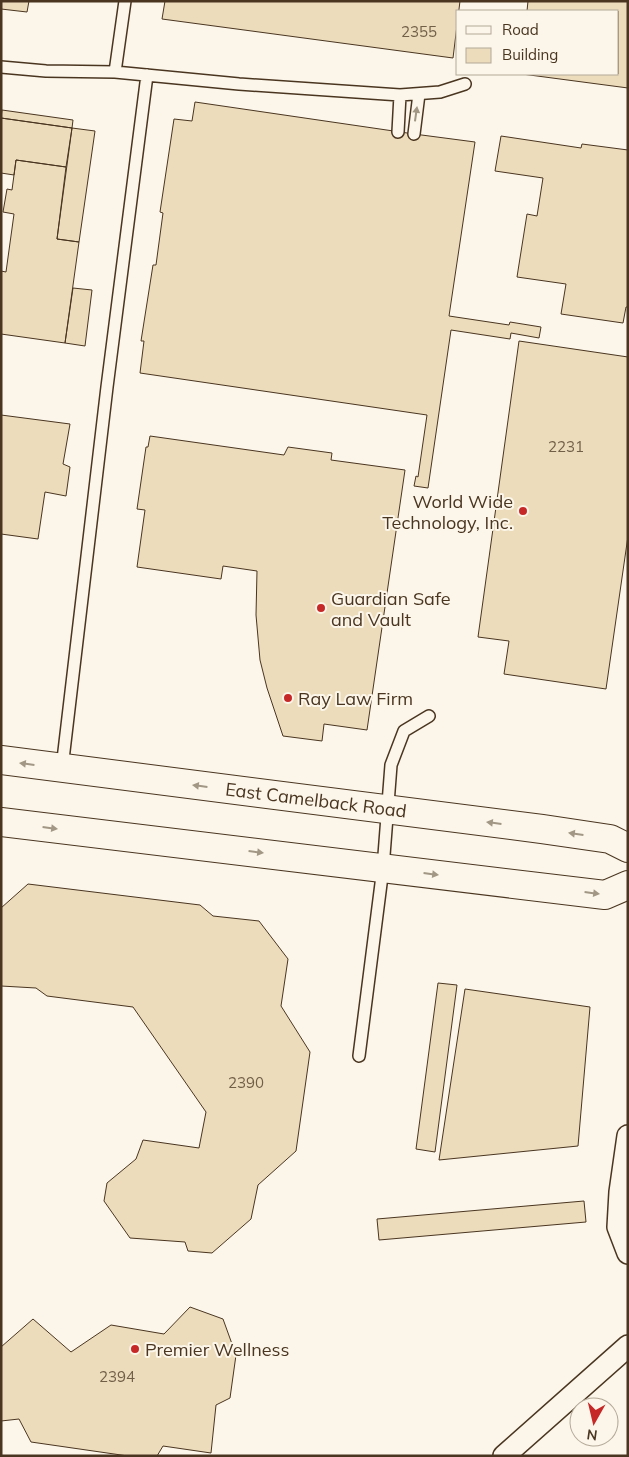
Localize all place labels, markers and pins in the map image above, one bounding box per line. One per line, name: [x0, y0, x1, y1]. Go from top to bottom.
place label: World Wide Technology, Inc.: [382, 490, 513, 534]
marker: World Wide Technology, Inc.: [517, 505, 529, 517]
place label: Guardian Safe and Vault: [331, 587, 451, 631]
marker: Guardian Safe and Vault: [315, 602, 327, 614]
place label: Ray Law Firm: [298, 687, 413, 710]
marker: Ray Law Firm: [282, 692, 294, 704]
place label: Premier Wellness: [145, 1338, 289, 1361]
marker: Premier Wellness: [129, 1343, 141, 1355]

